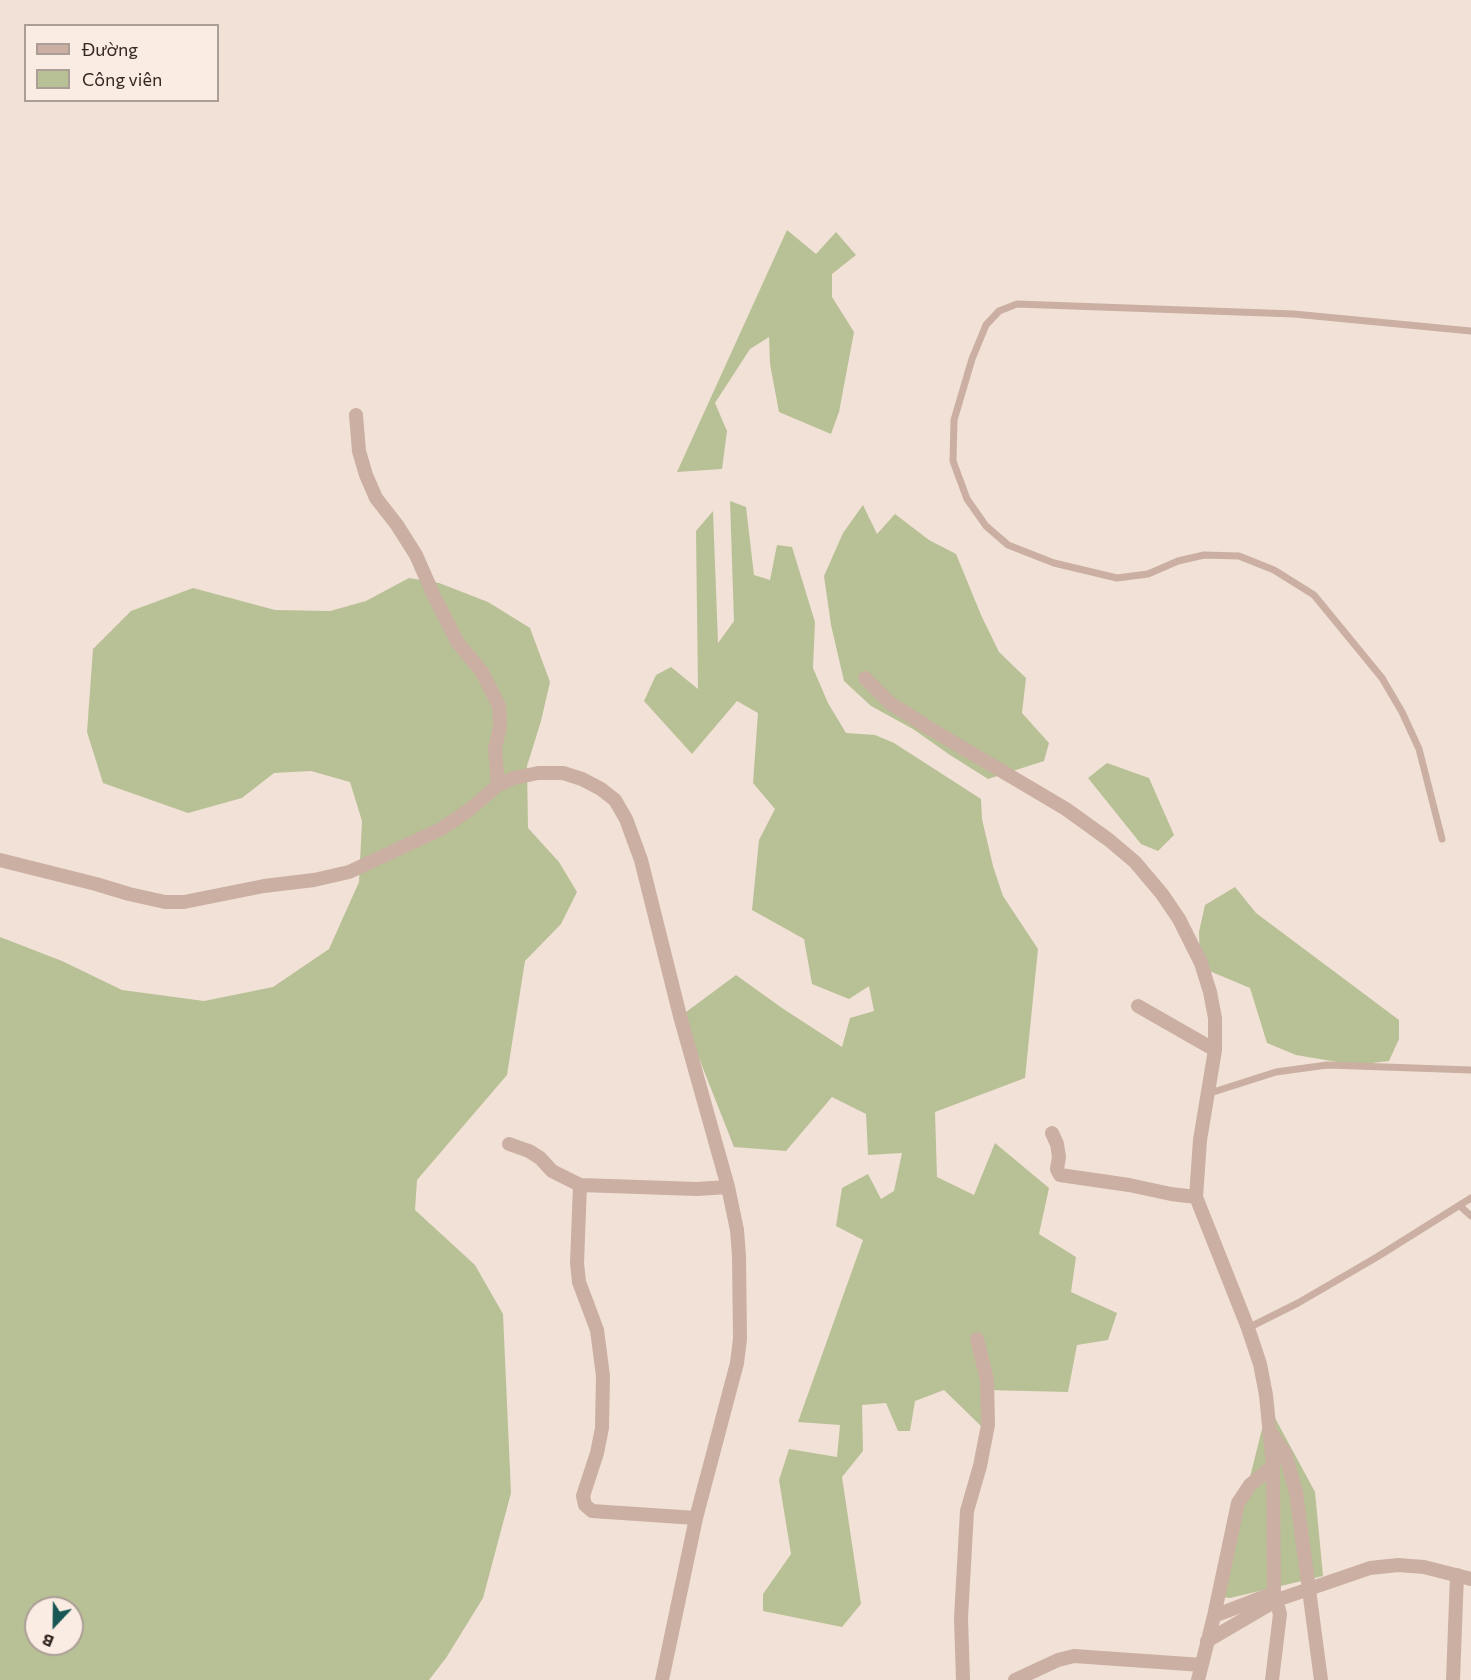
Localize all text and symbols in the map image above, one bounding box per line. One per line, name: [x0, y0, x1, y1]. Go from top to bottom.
legend: [24, 24, 219, 102]
text: Đường: [82, 38, 138, 60]
text: Công viên: [82, 68, 162, 90]
north arrow: [24, 1596, 84, 1656]
text: B: [39, 1631, 56, 1652]

